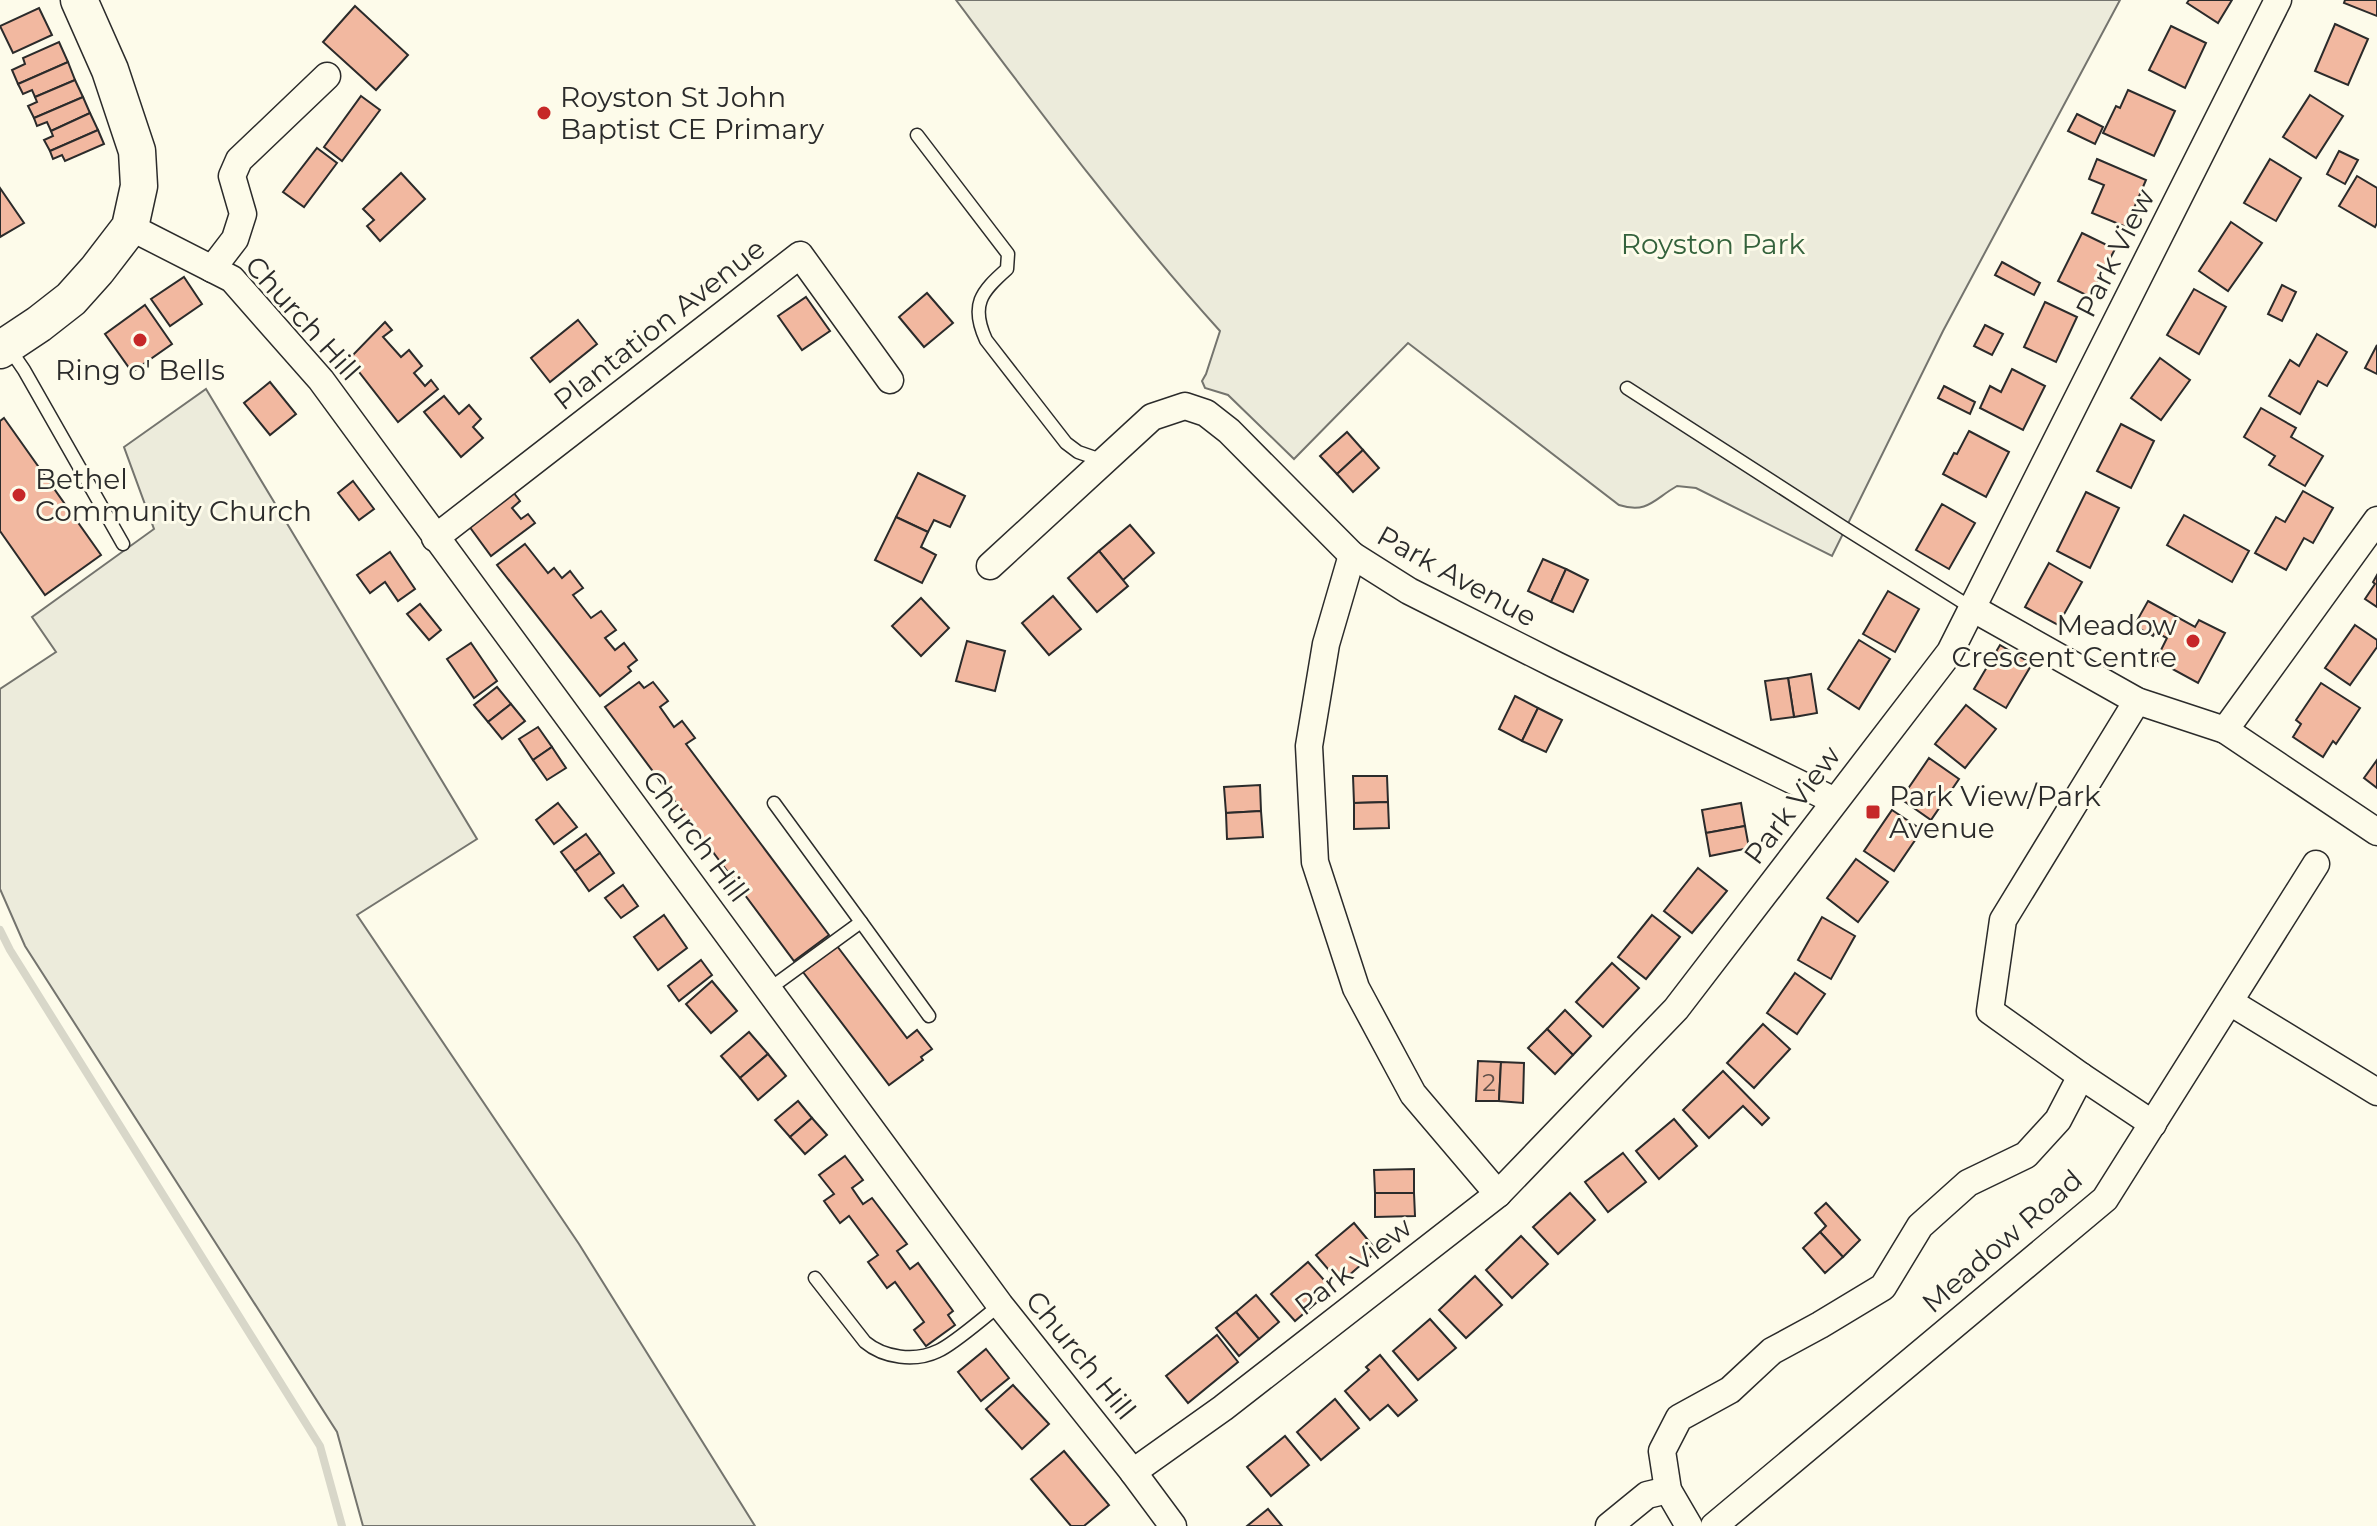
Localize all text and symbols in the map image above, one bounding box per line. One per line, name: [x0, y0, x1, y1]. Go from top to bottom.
place label: Royston St John Baptist CE Primary: [560, 80, 825, 146]
marker: Royston St John Baptist CE Primary: [535, 104, 553, 122]
street label: Park View: [2068, 183, 2162, 323]
park label: Royston Park: [1621, 227, 1806, 261]
street label: Plantation Avenue: [547, 231, 771, 417]
street label: Church Hill: [238, 249, 368, 387]
marker: Ring o' Bells: [131, 331, 149, 349]
place label: Ring o' Bells: [55, 353, 225, 387]
place label: Bethel Community Church: [35, 462, 312, 528]
marker: Bethel Community Church: [10, 486, 28, 504]
street label: Park Avenue: [1371, 518, 1543, 634]
place label: Meadow Crescent Centre: [1951, 608, 2177, 674]
marker: Meadow Crescent Centre: [2184, 632, 2202, 650]
street label: Park View: [1737, 739, 1848, 871]
street label: Church Hill: [636, 764, 756, 908]
place label: Park View/Park Avenue: [1889, 779, 2101, 845]
marker: Park View/Park Avenue: [1864, 803, 1882, 821]
house number: 2: [1482, 1068, 1496, 1097]
street label: Meadow Road: [1915, 1162, 2089, 1320]
street label: Park View: [1288, 1210, 1419, 1322]
street label: Church Hill: [1019, 1284, 1143, 1426]

